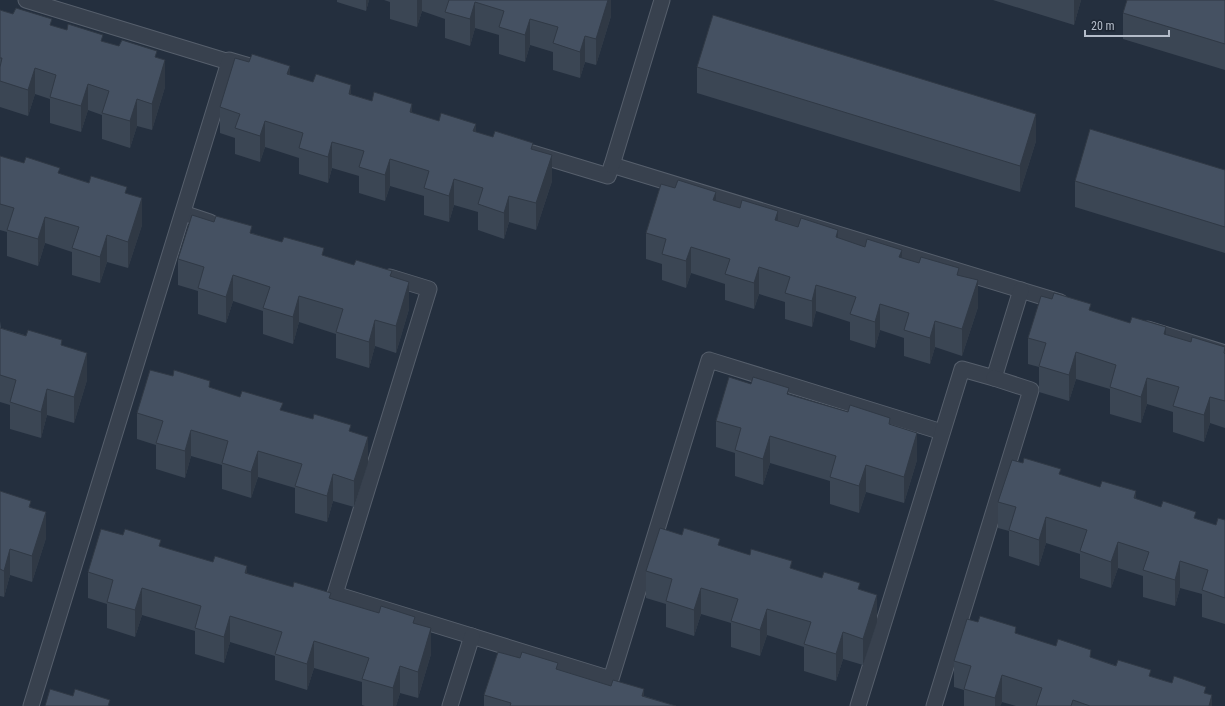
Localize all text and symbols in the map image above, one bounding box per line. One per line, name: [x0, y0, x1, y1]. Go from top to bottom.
scale bar: [1085, 12, 1169, 38]
text: 20 m: [1091, 19, 1115, 33]

